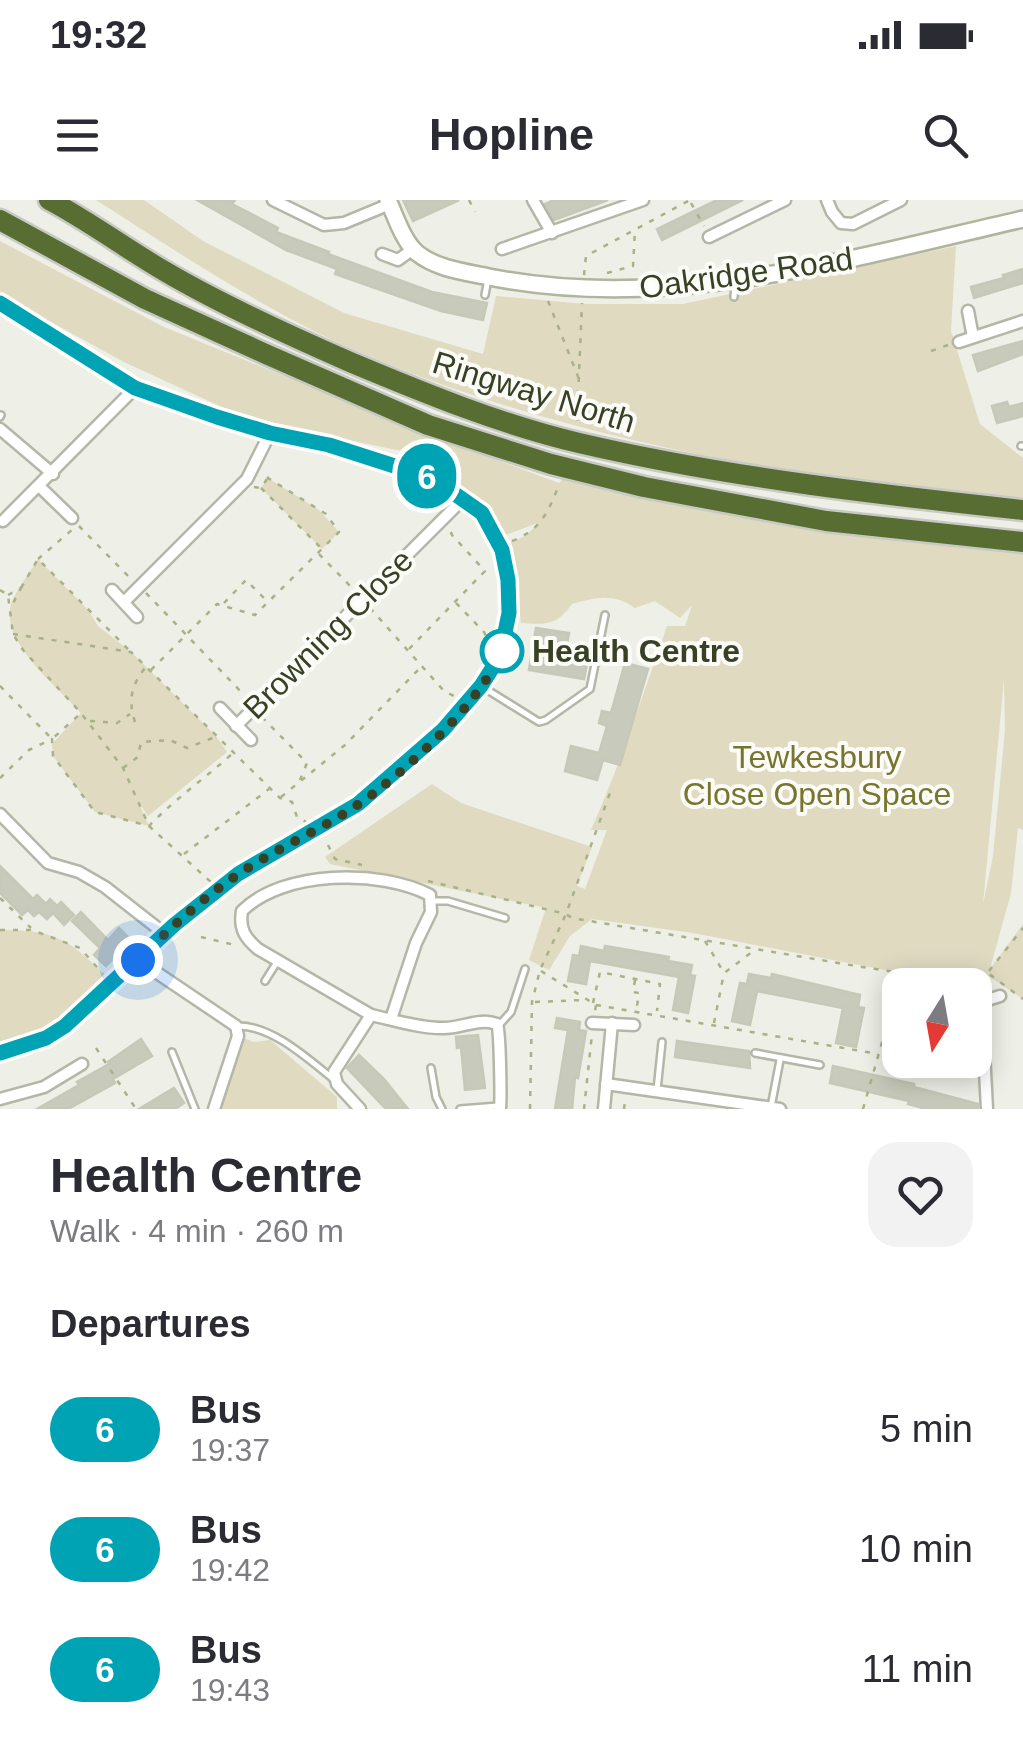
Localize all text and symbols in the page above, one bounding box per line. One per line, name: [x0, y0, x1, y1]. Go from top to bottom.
text: 19:32: [50, 14, 147, 56]
icon: menu: [50, 108, 105, 163]
icon: search: [918, 108, 973, 163]
text: Hopline: [429, 109, 594, 160]
street label: Oakridge Road: [637, 240, 855, 306]
street label: Ringway North: [428, 344, 640, 440]
line badge: 6: [394, 444, 460, 508]
text: 6: [417, 457, 437, 496]
street label: Browning Close: [236, 542, 420, 726]
marker: Health Centre: [481, 630, 523, 672]
place label: Health Centre: [532, 633, 740, 669]
park label: Tewkesbury Close Open Space: [683, 739, 951, 812]
your location: [113, 935, 163, 985]
north arrow: [882, 968, 992, 1078]
map controls: [882, 968, 992, 1078]
button: heart: [868, 1142, 973, 1247]
text: Health Centre: [50, 1149, 362, 1202]
text: Walk · 4 min · 260 m: [50, 1213, 344, 1249]
text: Departures: [50, 1303, 251, 1345]
text: Bus: [190, 1389, 262, 1431]
text: 5 min: [880, 1408, 973, 1450]
text: 6: [95, 1410, 115, 1449]
text: 19:37: [190, 1432, 270, 1468]
text: Bus: [190, 1509, 262, 1551]
text: 10 min: [859, 1528, 973, 1570]
text: 6: [95, 1530, 115, 1569]
text: 19:42: [190, 1552, 270, 1588]
text: Bus: [190, 1629, 262, 1671]
text: 11 min: [862, 1648, 973, 1690]
text: 6: [95, 1650, 115, 1689]
text: 19:43: [190, 1672, 270, 1708]

